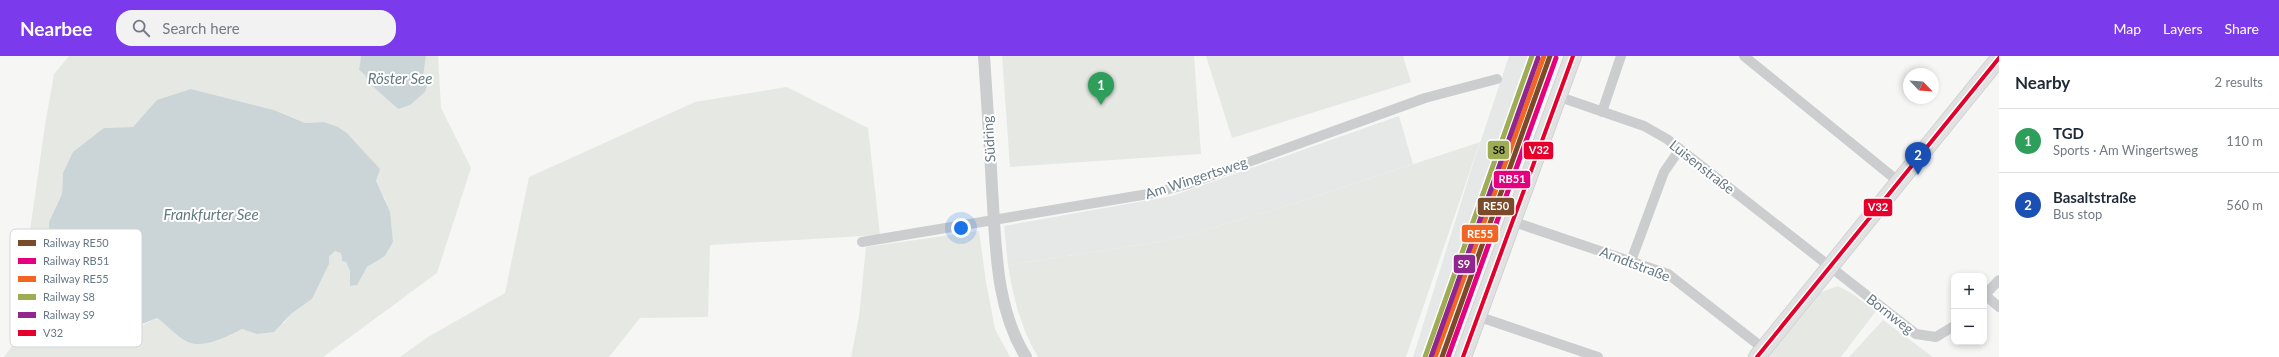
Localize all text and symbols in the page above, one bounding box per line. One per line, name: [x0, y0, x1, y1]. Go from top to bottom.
search box: [116, 10, 396, 46]
text: Nearbee: [20, 17, 92, 40]
icon: search: [130, 17, 152, 39]
text: Search here: [162, 19, 240, 37]
text: Map: [2113, 20, 2141, 37]
text: Layers: [2163, 20, 2203, 37]
text: Share: [2225, 20, 2259, 37]
north arrow: [1903, 68, 1939, 104]
water label: Röster See: [368, 69, 432, 87]
pin: 1: [1088, 72, 1114, 105]
text: Nearby: [2015, 72, 2070, 93]
text: 2 results: [2215, 74, 2263, 90]
street label: Südring: [978, 115, 999, 163]
text: TGD: [2053, 124, 2084, 142]
text: 1: [2024, 133, 2032, 149]
text: 110 m: [2226, 133, 2263, 149]
street label: Luisenstraße: [1666, 136, 1738, 197]
line badge: S8: [1487, 140, 1510, 160]
line badge: V32: [1523, 141, 1554, 160]
pin: 2: [1905, 142, 1931, 175]
text: Sports · Am Wingertsweg: [2053, 142, 2198, 158]
text: S8: [1493, 143, 1505, 156]
text: V32: [1528, 143, 1549, 156]
street label: Am Wingertsweg: [1143, 153, 1249, 202]
line badge: RB51: [1493, 170, 1531, 189]
text: RB51: [1498, 172, 1526, 185]
text: Basaltstraße: [2053, 188, 2136, 206]
line badge: RE50: [1477, 197, 1515, 216]
text: 2: [2024, 197, 2032, 213]
text: 560 m: [2226, 197, 2263, 213]
line badge: V32: [1863, 198, 1893, 217]
text: RE50: [1483, 199, 1510, 212]
text: V32: [1867, 200, 1888, 213]
water label: Frankfurter See: [163, 205, 259, 223]
text: Bus stop: [2053, 206, 2102, 222]
your location: [951, 218, 971, 238]
line badge: RE55: [1461, 224, 1499, 243]
text: RE55: [1467, 227, 1493, 240]
legend: [10, 229, 142, 347]
text: Railway RE50: [43, 236, 109, 249]
street label: Arndtstraße: [1598, 242, 1673, 285]
text: Railway RB51: [43, 254, 109, 267]
line badge: S9: [1453, 254, 1476, 274]
text: S9: [1458, 257, 1470, 270]
text: Railway RE55: [43, 272, 109, 285]
map controls: [1951, 273, 1987, 345]
button: +: [1951, 273, 1987, 309]
text: Railway S8: [43, 290, 95, 303]
street label: Bornweg: [1863, 290, 1917, 337]
text: Railway S9: [43, 308, 95, 321]
button: −: [1951, 309, 1987, 345]
text: V32: [43, 326, 63, 339]

